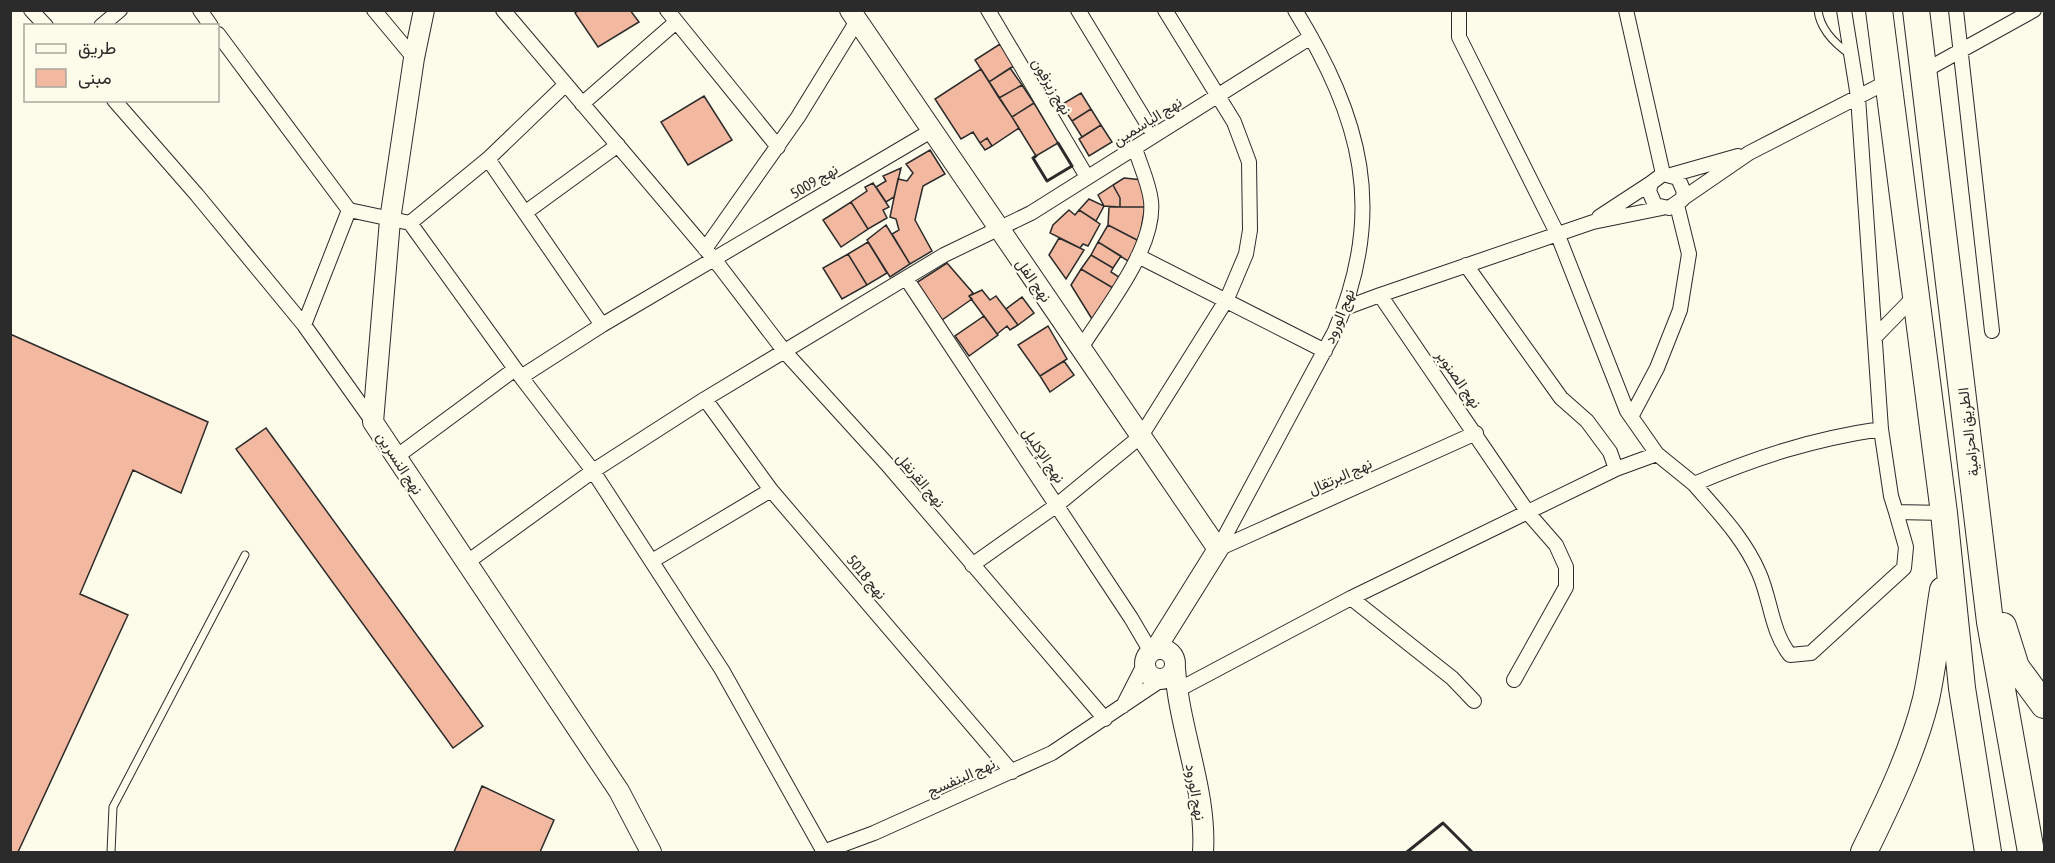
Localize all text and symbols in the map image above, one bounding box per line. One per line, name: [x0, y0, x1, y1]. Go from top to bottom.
legend: [24, 24, 219, 102]
text: طريق: [78, 37, 116, 59]
street label: نهج زيزفون: [1026, 55, 1075, 119]
text: مبنى: [78, 67, 112, 89]
street label: نهج الياسمين: [1109, 93, 1186, 152]
street label: نهج 5009: [787, 160, 842, 204]
street label: نهج الفل: [1010, 255, 1055, 307]
street label: نهج الورود: [1320, 286, 1360, 347]
street label: نهج الصنوبر: [1430, 346, 1485, 413]
street label: الطريق الحزامية: [1954, 386, 1984, 477]
street label: نهج الإكليل: [1017, 424, 1069, 488]
street label: نهج النسرين: [371, 428, 427, 499]
street label: نهج القرنفل: [891, 449, 949, 513]
street label: نهج البرتقال: [1306, 454, 1376, 500]
street label: نهج 5018: [841, 551, 890, 604]
street label: نهج البنفسج: [924, 754, 999, 802]
street label: نهج الورود: [1180, 762, 1209, 822]

